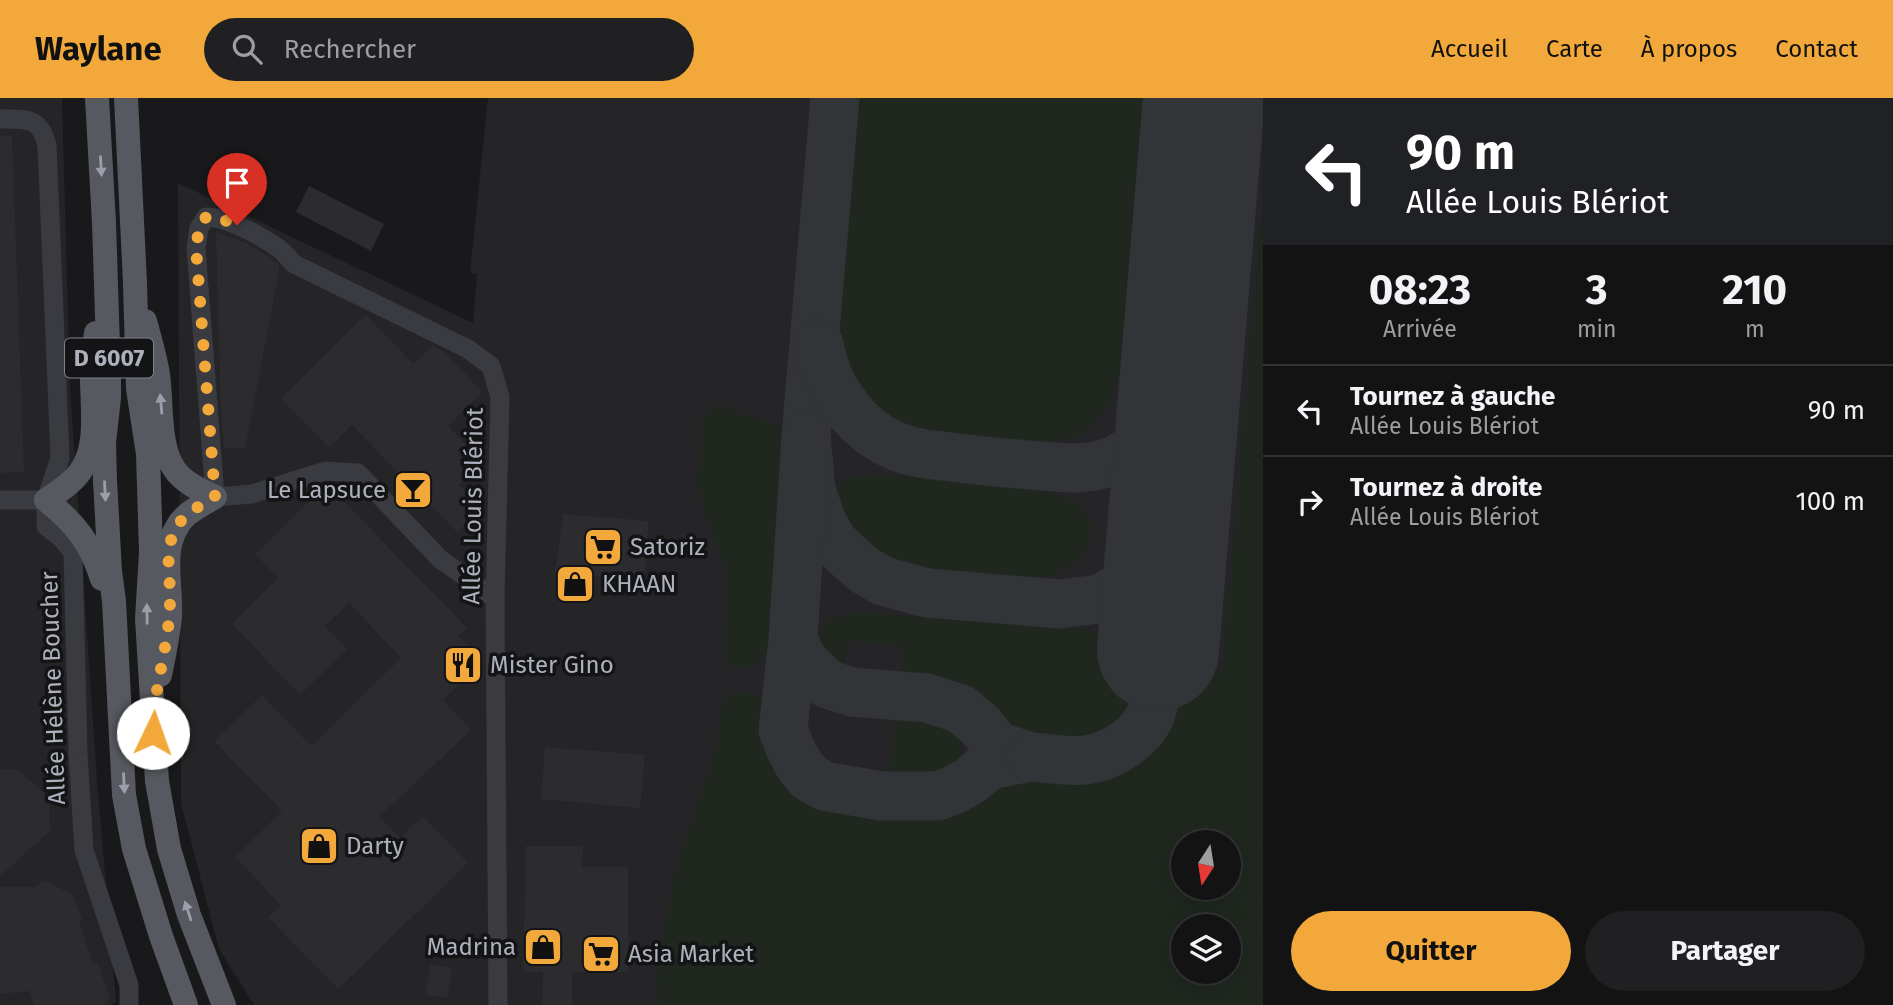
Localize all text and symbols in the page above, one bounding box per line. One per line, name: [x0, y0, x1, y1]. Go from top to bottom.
search box: [204, 18, 694, 81]
text: Waylane: [35, 29, 162, 69]
icon: search: [228, 30, 266, 68]
text: Rechercher: [284, 34, 416, 65]
text: Accueil: [1431, 35, 1508, 63]
text: Carte: [1546, 35, 1603, 63]
text: À propos: [1641, 35, 1737, 63]
text: Contact: [1775, 35, 1858, 63]
text: 90 m: [1406, 123, 1515, 182]
icon: left: [1291, 126, 1382, 217]
pin: [207, 153, 267, 225]
one-way arrow: [95, 155, 106, 177]
icon: arrive: [218, 164, 256, 202]
text: Allée Louis Blériot: [1406, 183, 1669, 221]
text: 08:23: [1369, 265, 1471, 315]
text: 3: [1586, 265, 1608, 315]
text: 210: [1722, 265, 1787, 315]
text: Arrivée: [1383, 315, 1457, 343]
text: min: [1577, 315, 1617, 343]
text: m: [1745, 315, 1765, 343]
road number: D 6007: [65, 339, 153, 378]
text: Tournez à gauche: [1350, 381, 1555, 412]
one-way arrow: [155, 392, 166, 414]
icon: left: [1291, 392, 1329, 430]
text: 90 m: [1808, 395, 1865, 426]
street label: Allée Louis Blériot: [457, 407, 489, 605]
text: Allée Louis Blériot: [1350, 412, 1539, 440]
bar icon: Le Lapsuce: [392, 469, 434, 511]
text: Tournez à droite: [1350, 472, 1542, 503]
place label: Le Lapsuce: [267, 476, 386, 504]
one-way arrow: [100, 480, 111, 502]
icon: right: [1291, 483, 1329, 521]
text: 100 m: [1796, 486, 1865, 517]
text: Allée Louis Blériot: [1350, 503, 1539, 531]
supermarket icon: Satoriz: [582, 526, 624, 568]
place label: Satoriz: [630, 533, 705, 561]
shop icon: KHAAN: [554, 563, 596, 605]
street label: Allée Hélène Boucher: [35, 570, 71, 805]
place label: KHAAN: [602, 570, 676, 598]
one-way arrow: [141, 603, 153, 625]
restaurant icon: Mister Gino: [442, 644, 484, 686]
place label: Mister Gino: [490, 651, 614, 679]
position arrow: [116, 696, 190, 770]
one-way arrow: [118, 772, 129, 794]
shop icon: Darty: [298, 825, 340, 867]
north arrow: [1171, 830, 1241, 900]
map controls: [1171, 830, 1241, 984]
place label: Darty: [346, 832, 404, 860]
one-way arrow: [182, 900, 193, 921]
button: Quitter: [1291, 911, 1571, 991]
button: Partager: [1585, 911, 1865, 991]
button: layers: [1171, 914, 1241, 984]
shop icon: Madrina: [522, 926, 564, 968]
place label: Madrina: [427, 933, 516, 961]
supermarket icon: Asia Market: [580, 933, 622, 975]
place label: Asia Market: [628, 940, 754, 968]

